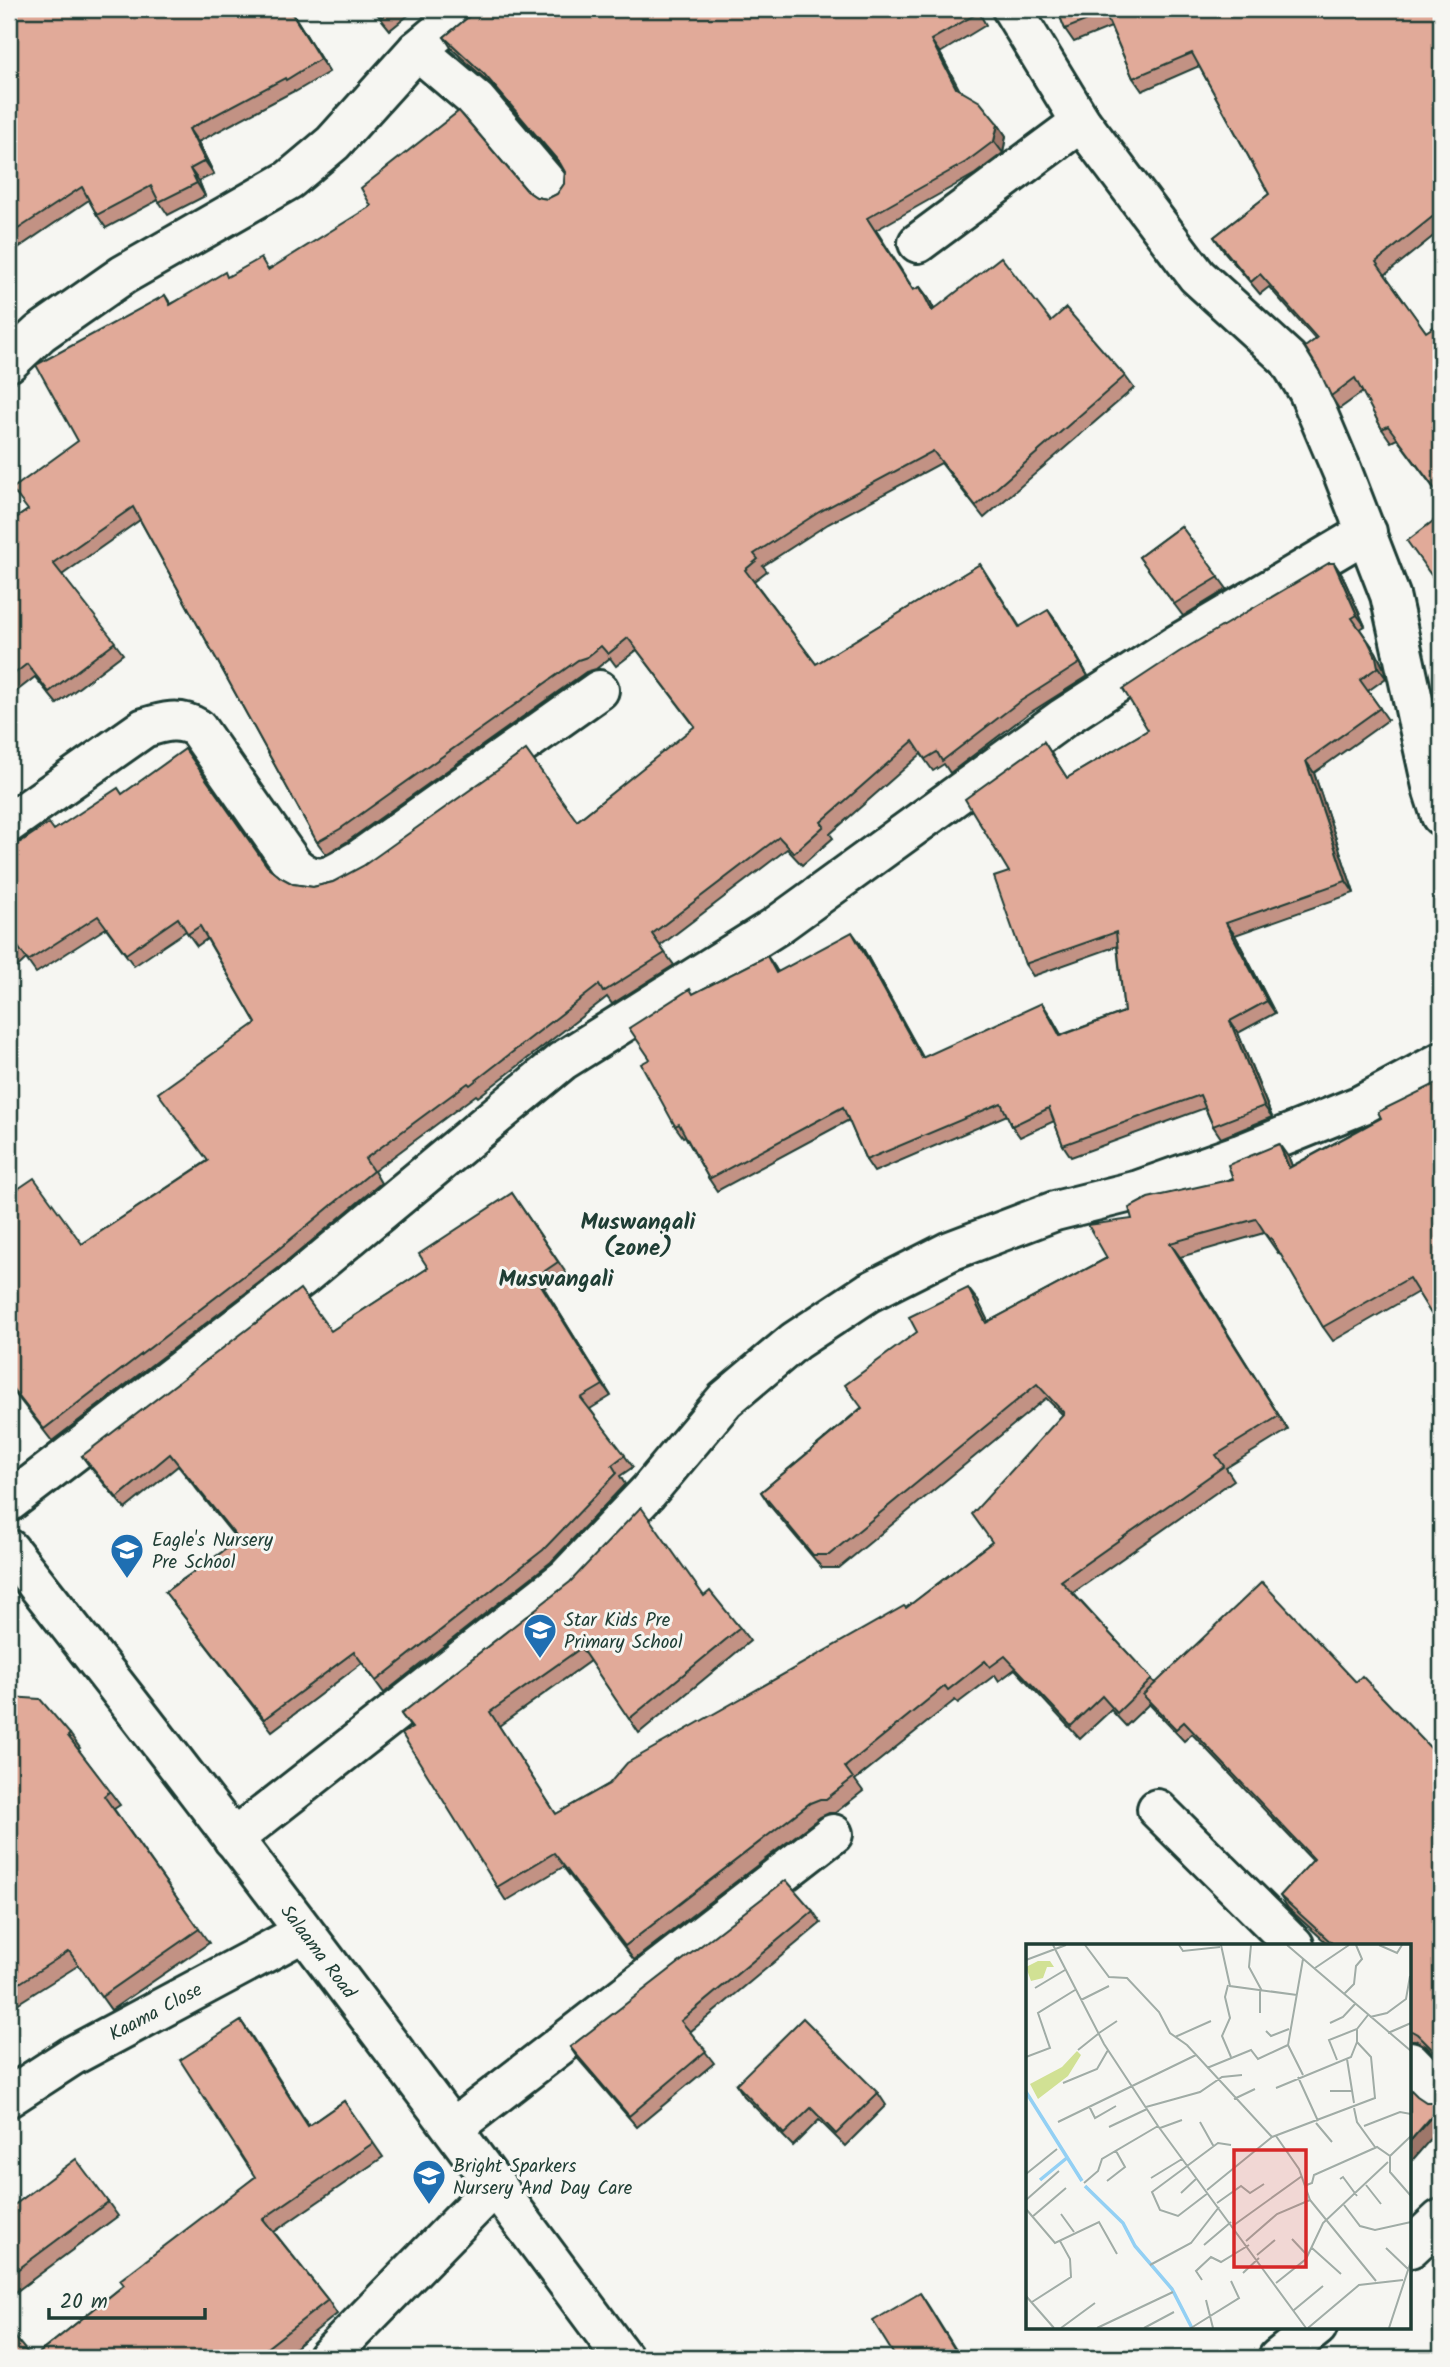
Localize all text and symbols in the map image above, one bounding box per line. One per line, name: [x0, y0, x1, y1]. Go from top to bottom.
district label: Muswangali (zone): [581, 1205, 697, 1267]
district label: Muswangali: [499, 1262, 615, 1298]
place label: Eagle's Nursery Pre School: [152, 1526, 274, 1578]
school or university icon: Eagle's Nursery Pre School: [108, 1531, 146, 1580]
place label: Star Kids Pre Primary School: [564, 1606, 683, 1658]
school or university icon: Star Kids Pre Primary School: [521, 1611, 559, 1660]
street label: Salaama Road: [272, 1899, 363, 2006]
inset map: [1026, 1944, 1412, 2328]
street label: Kaama Close: [104, 1975, 208, 2050]
place label: Bright Sparkers Nursery And Day Care: [453, 2152, 633, 2204]
school or university icon: Bright Sparkers Nursery And Day Care: [410, 2157, 448, 2206]
scale bar: [49, 2276, 205, 2320]
text: 20 m: [60, 2286, 108, 2319]

